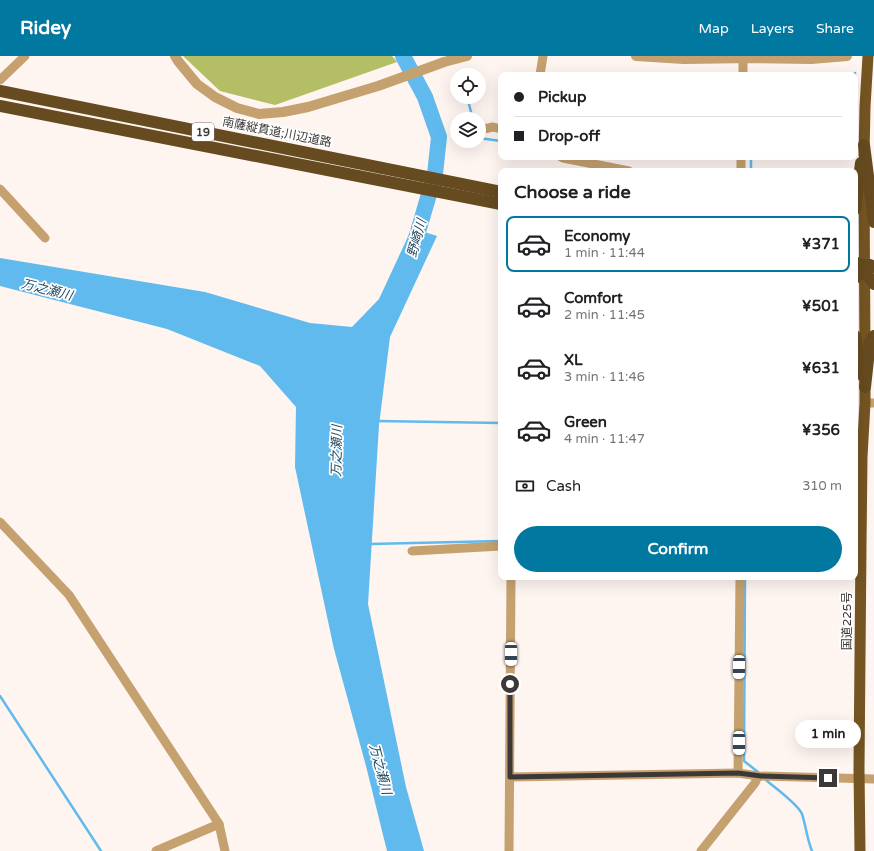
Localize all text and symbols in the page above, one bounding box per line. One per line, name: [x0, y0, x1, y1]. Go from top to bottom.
text: Ridey: [20, 17, 71, 39]
text: Map: [699, 20, 729, 37]
text: Layers: [751, 20, 794, 37]
text: Share: [816, 20, 854, 37]
map controls: [450, 68, 486, 148]
button: locate: [450, 68, 486, 104]
text: Pickup: [538, 88, 586, 106]
button: layers: [450, 112, 486, 148]
street label: 南薩縦貫道;川辺道路: [221, 115, 333, 149]
road number: 19: [192, 123, 214, 141]
text: Drop-off: [538, 127, 600, 145]
text: Choose a ride: [514, 181, 631, 203]
water label: 野崎川: [404, 215, 431, 259]
icon: car: [516, 226, 552, 262]
text: Economy: [564, 227, 630, 245]
text: ¥371: [802, 235, 840, 253]
text: 1 min · 11:44: [564, 245, 645, 261]
water label: 万之瀬川: [20, 276, 76, 305]
icon: car: [516, 288, 552, 324]
text: Comfort: [564, 289, 623, 307]
text: ¥501: [802, 297, 840, 315]
text: 2 min · 11:45: [564, 307, 645, 323]
icon: car: [516, 350, 552, 386]
text: XL: [564, 351, 583, 369]
text: ¥631: [802, 359, 840, 377]
text: 3 min · 11:46: [564, 369, 645, 385]
icon: car: [516, 412, 552, 448]
text: Green: [564, 413, 607, 431]
text: ¥356: [802, 421, 840, 439]
water label: 万之瀬川: [329, 423, 345, 477]
text: 4 min · 11:47: [564, 431, 645, 447]
icon: cash: [514, 475, 536, 497]
text: Cash: [546, 477, 581, 495]
text: 310 m: [802, 478, 842, 494]
button: Confirm: [514, 526, 842, 572]
street label: 国道225号: [840, 592, 854, 650]
car: [505, 642, 517, 666]
car: [733, 655, 745, 679]
route start: [501, 675, 519, 693]
callout: 1 min: [795, 720, 861, 748]
text: 1 min: [811, 726, 845, 742]
car: [733, 731, 745, 755]
water label: 万之瀬川: [366, 742, 395, 798]
route end: [819, 769, 837, 787]

